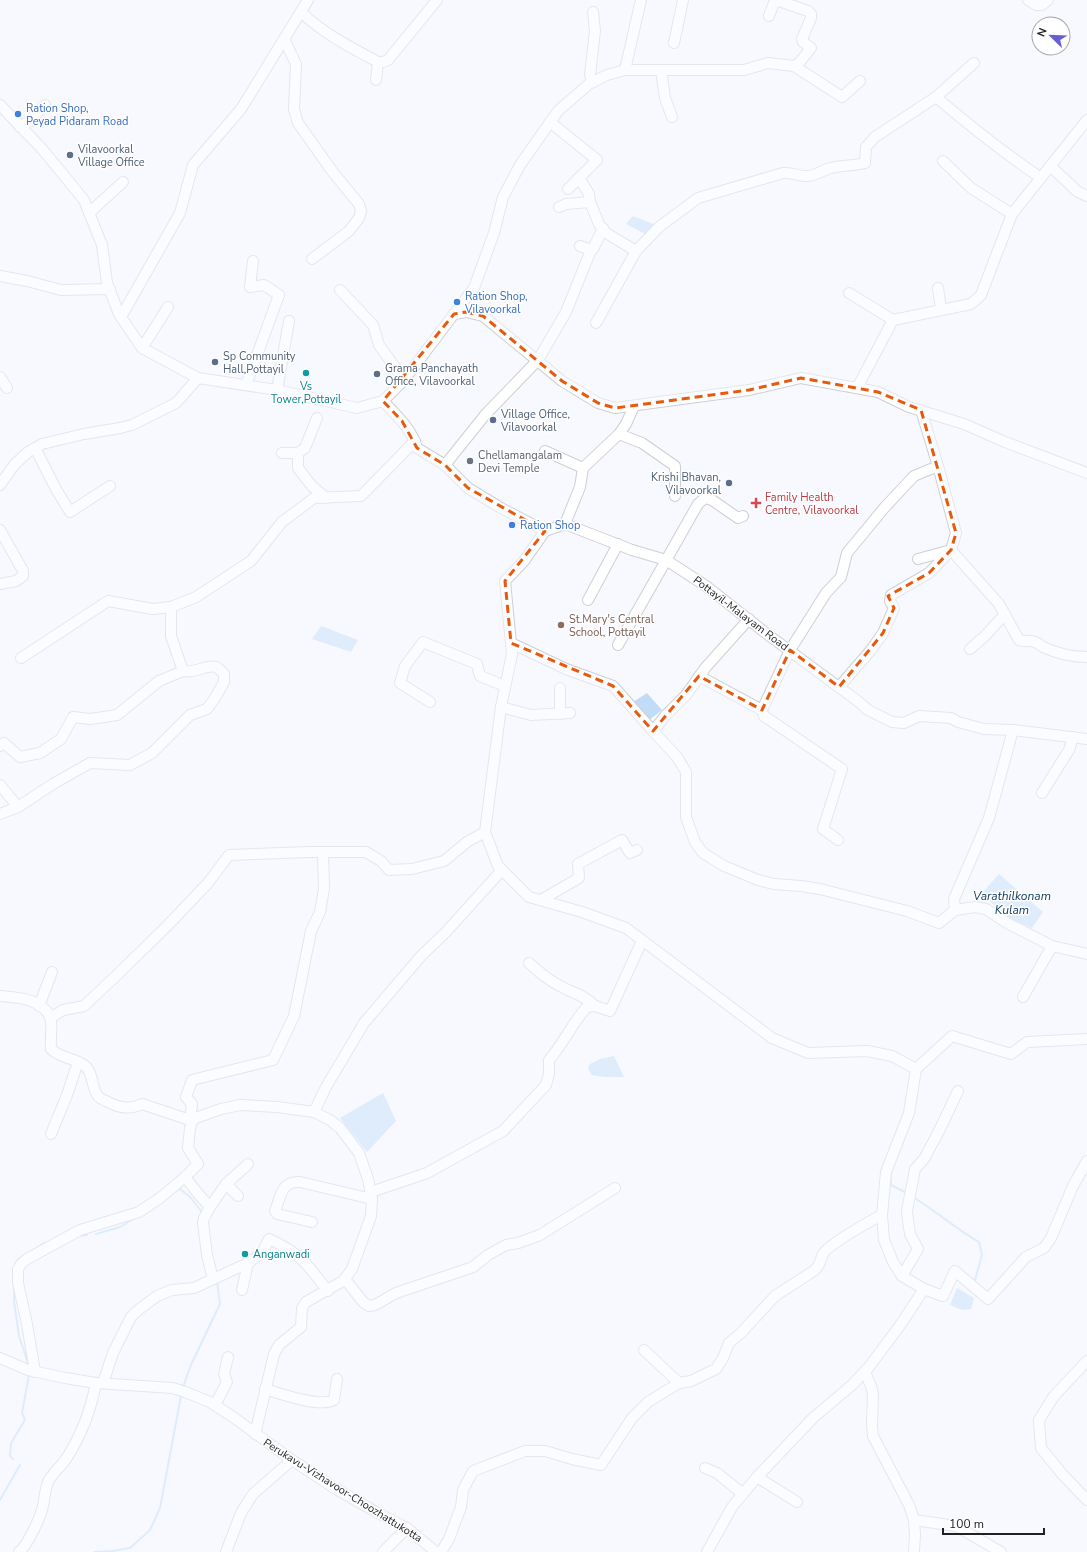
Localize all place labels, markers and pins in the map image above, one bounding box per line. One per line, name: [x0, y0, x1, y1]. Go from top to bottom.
place label: Ration Shop, Peyad Pidaram Road: [26, 101, 128, 129]
marker: Ration Shop, Peyad Pidaram Road: [13, 109, 23, 119]
place label: Vilavoorkal Village Office: [77, 142, 145, 170]
marker: Vilavoorkal Village Office: [65, 150, 75, 160]
place label: Ration Shop, Vilavoorkal: [464, 289, 528, 317]
marker: Ration Shop, Vilavoorkal: [452, 297, 462, 307]
place label: Sp Community Hall,Pottayil: [223, 349, 296, 377]
marker: Sp Community Hall,Pottayil: [210, 357, 220, 367]
place label: Grama Panchayath Office, Vilavoorkal: [385, 361, 478, 389]
marker: Vs Tower,Pottayil: [301, 368, 311, 378]
marker: Grama Panchayath Office, Vilavoorkal: [372, 369, 382, 379]
place label: Vs Tower,Pottayil: [271, 379, 342, 407]
place label: Village Office, Vilavoorkal: [500, 407, 570, 435]
marker: Village Office, Vilavoorkal: [488, 415, 498, 425]
place label: Chellamangalam Devi Temple: [478, 448, 562, 476]
marker: Chellamangalam Devi Temple: [465, 456, 475, 466]
place label: Krishi Bhavan, Vilavoorkal: [651, 470, 722, 498]
marker: Krishi Bhavan, Vilavoorkal: [724, 478, 734, 488]
place label: Family Health Centre, Vilavoorkal: [765, 490, 859, 518]
marker: Family Health Centre, Vilavoorkal: [750, 497, 762, 509]
place label: Ration Shop: [520, 518, 580, 533]
marker: Ration Shop: [507, 520, 517, 530]
place label: St.Mary's Central School, Pottayil: [569, 612, 655, 640]
marker: St.Mary's Central School, Pottayil: [556, 620, 566, 630]
place label: Anganwadi: [253, 1247, 310, 1262]
marker: Anganwadi: [240, 1249, 250, 1259]

